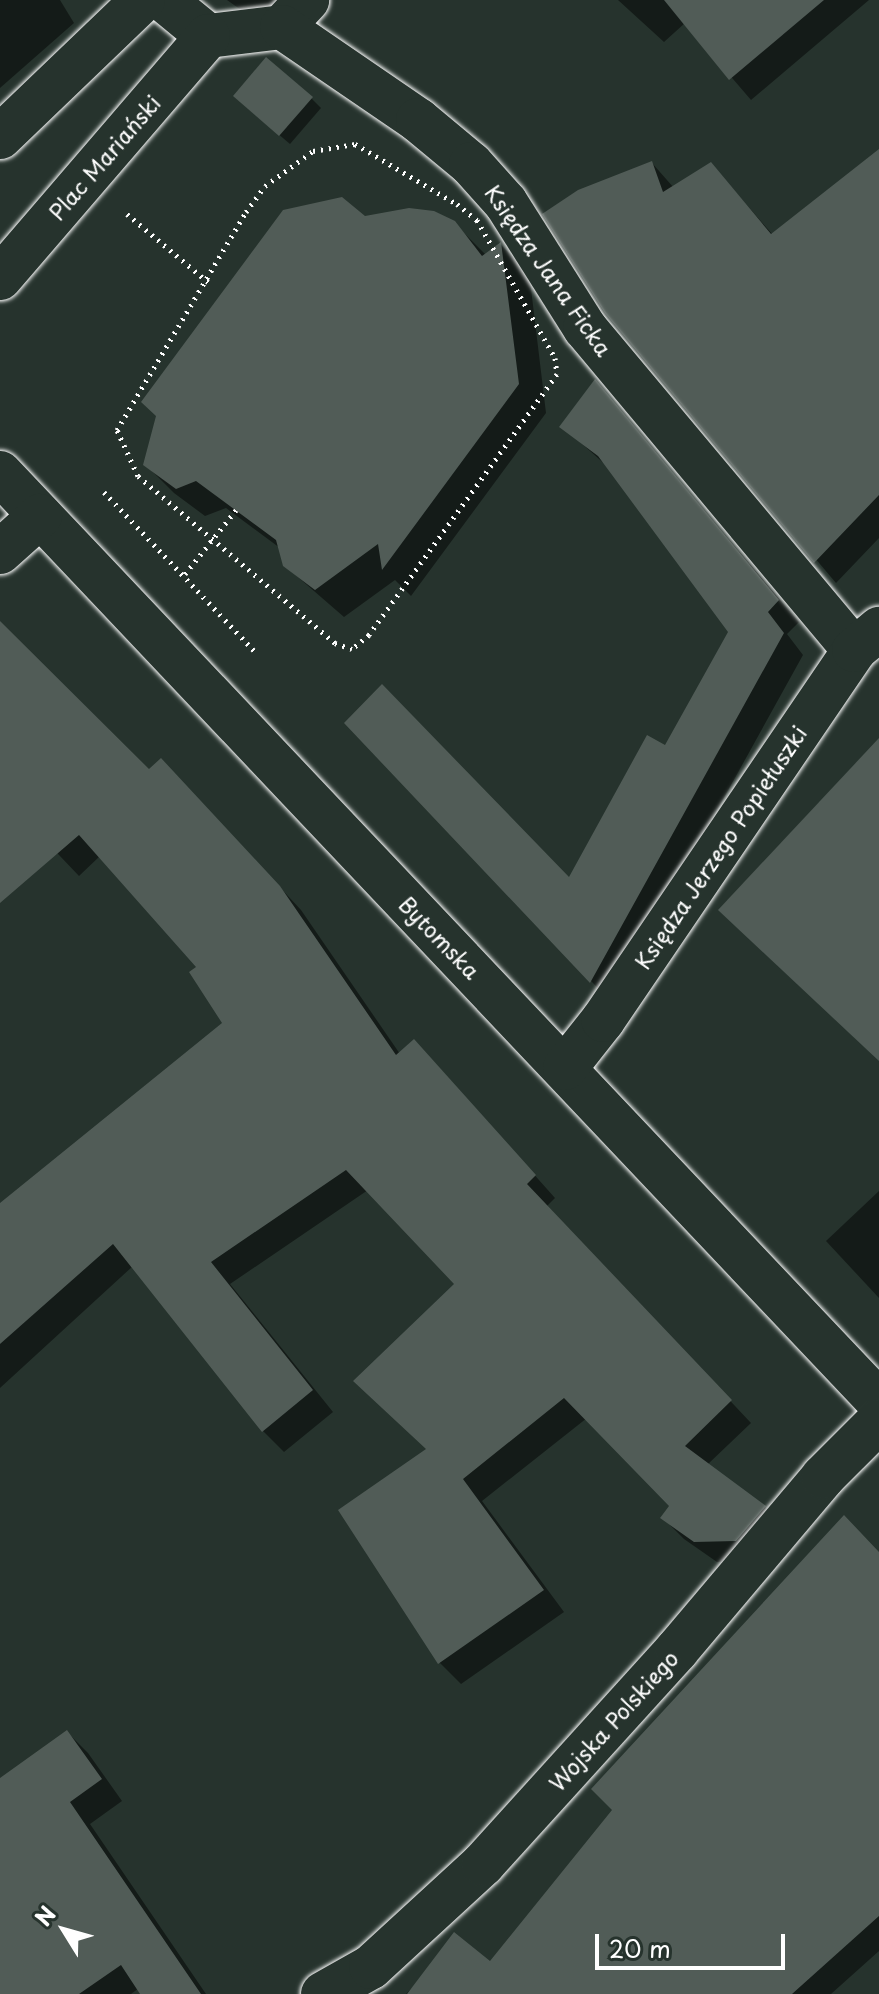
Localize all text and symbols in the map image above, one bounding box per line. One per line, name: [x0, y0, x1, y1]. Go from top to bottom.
street label: Plac Mariański: [43, 89, 165, 225]
street label: Księdza Jana Ficka: [480, 179, 618, 361]
street label: Księdza Jerzego Popiełuszki: [628, 719, 812, 975]
street label: Bytomska: [394, 890, 486, 984]
street label: Wojska Polskiego: [543, 1644, 683, 1796]
north arrow: [24, 1890, 104, 1970]
text: N: [26, 1898, 63, 1932]
scale bar: [599, 1918, 789, 1968]
text: 20 m: [609, 1930, 671, 1966]

